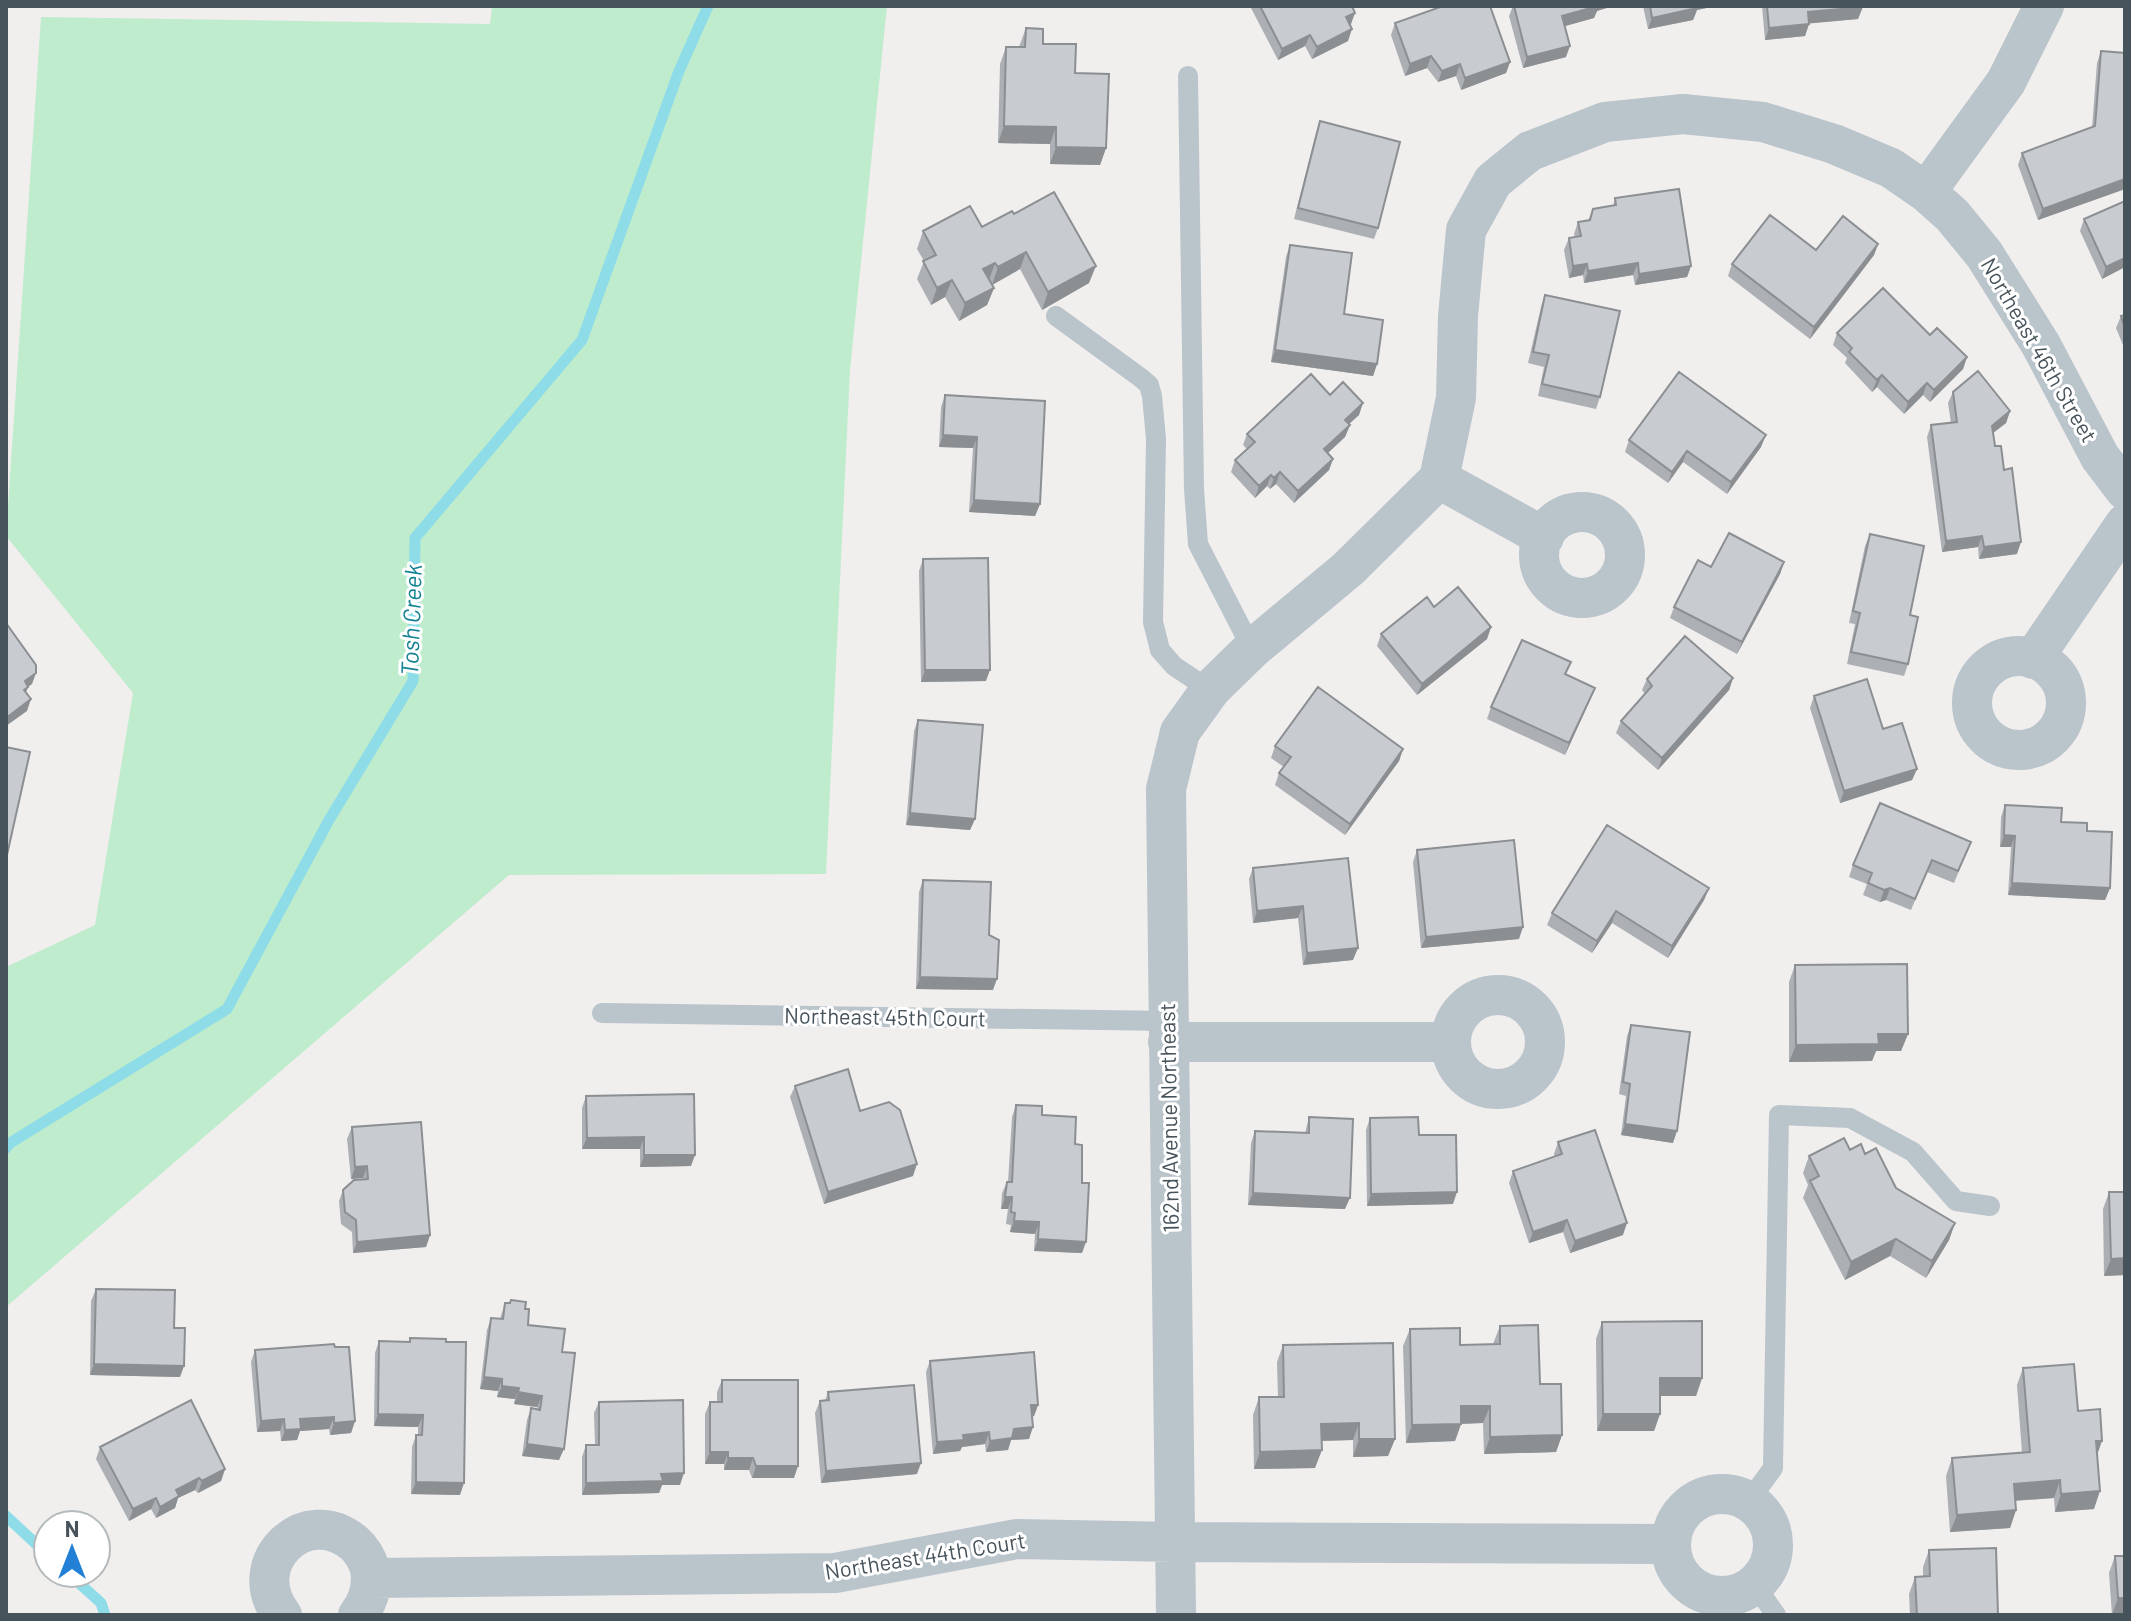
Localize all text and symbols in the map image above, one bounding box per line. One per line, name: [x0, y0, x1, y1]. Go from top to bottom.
street label: Northeast 46th Street: [1976, 253, 2103, 446]
water label: Tosh Creek: [394, 563, 427, 676]
street label: Northeast 45th Court: [784, 1001, 986, 1031]
street label: 162nd Avenue Northeast: [1153, 1003, 1183, 1233]
north arrow: [32, 1509, 112, 1589]
text: N: [65, 1515, 79, 1541]
street label: Northeast 44th Court: [823, 1526, 1027, 1584]

